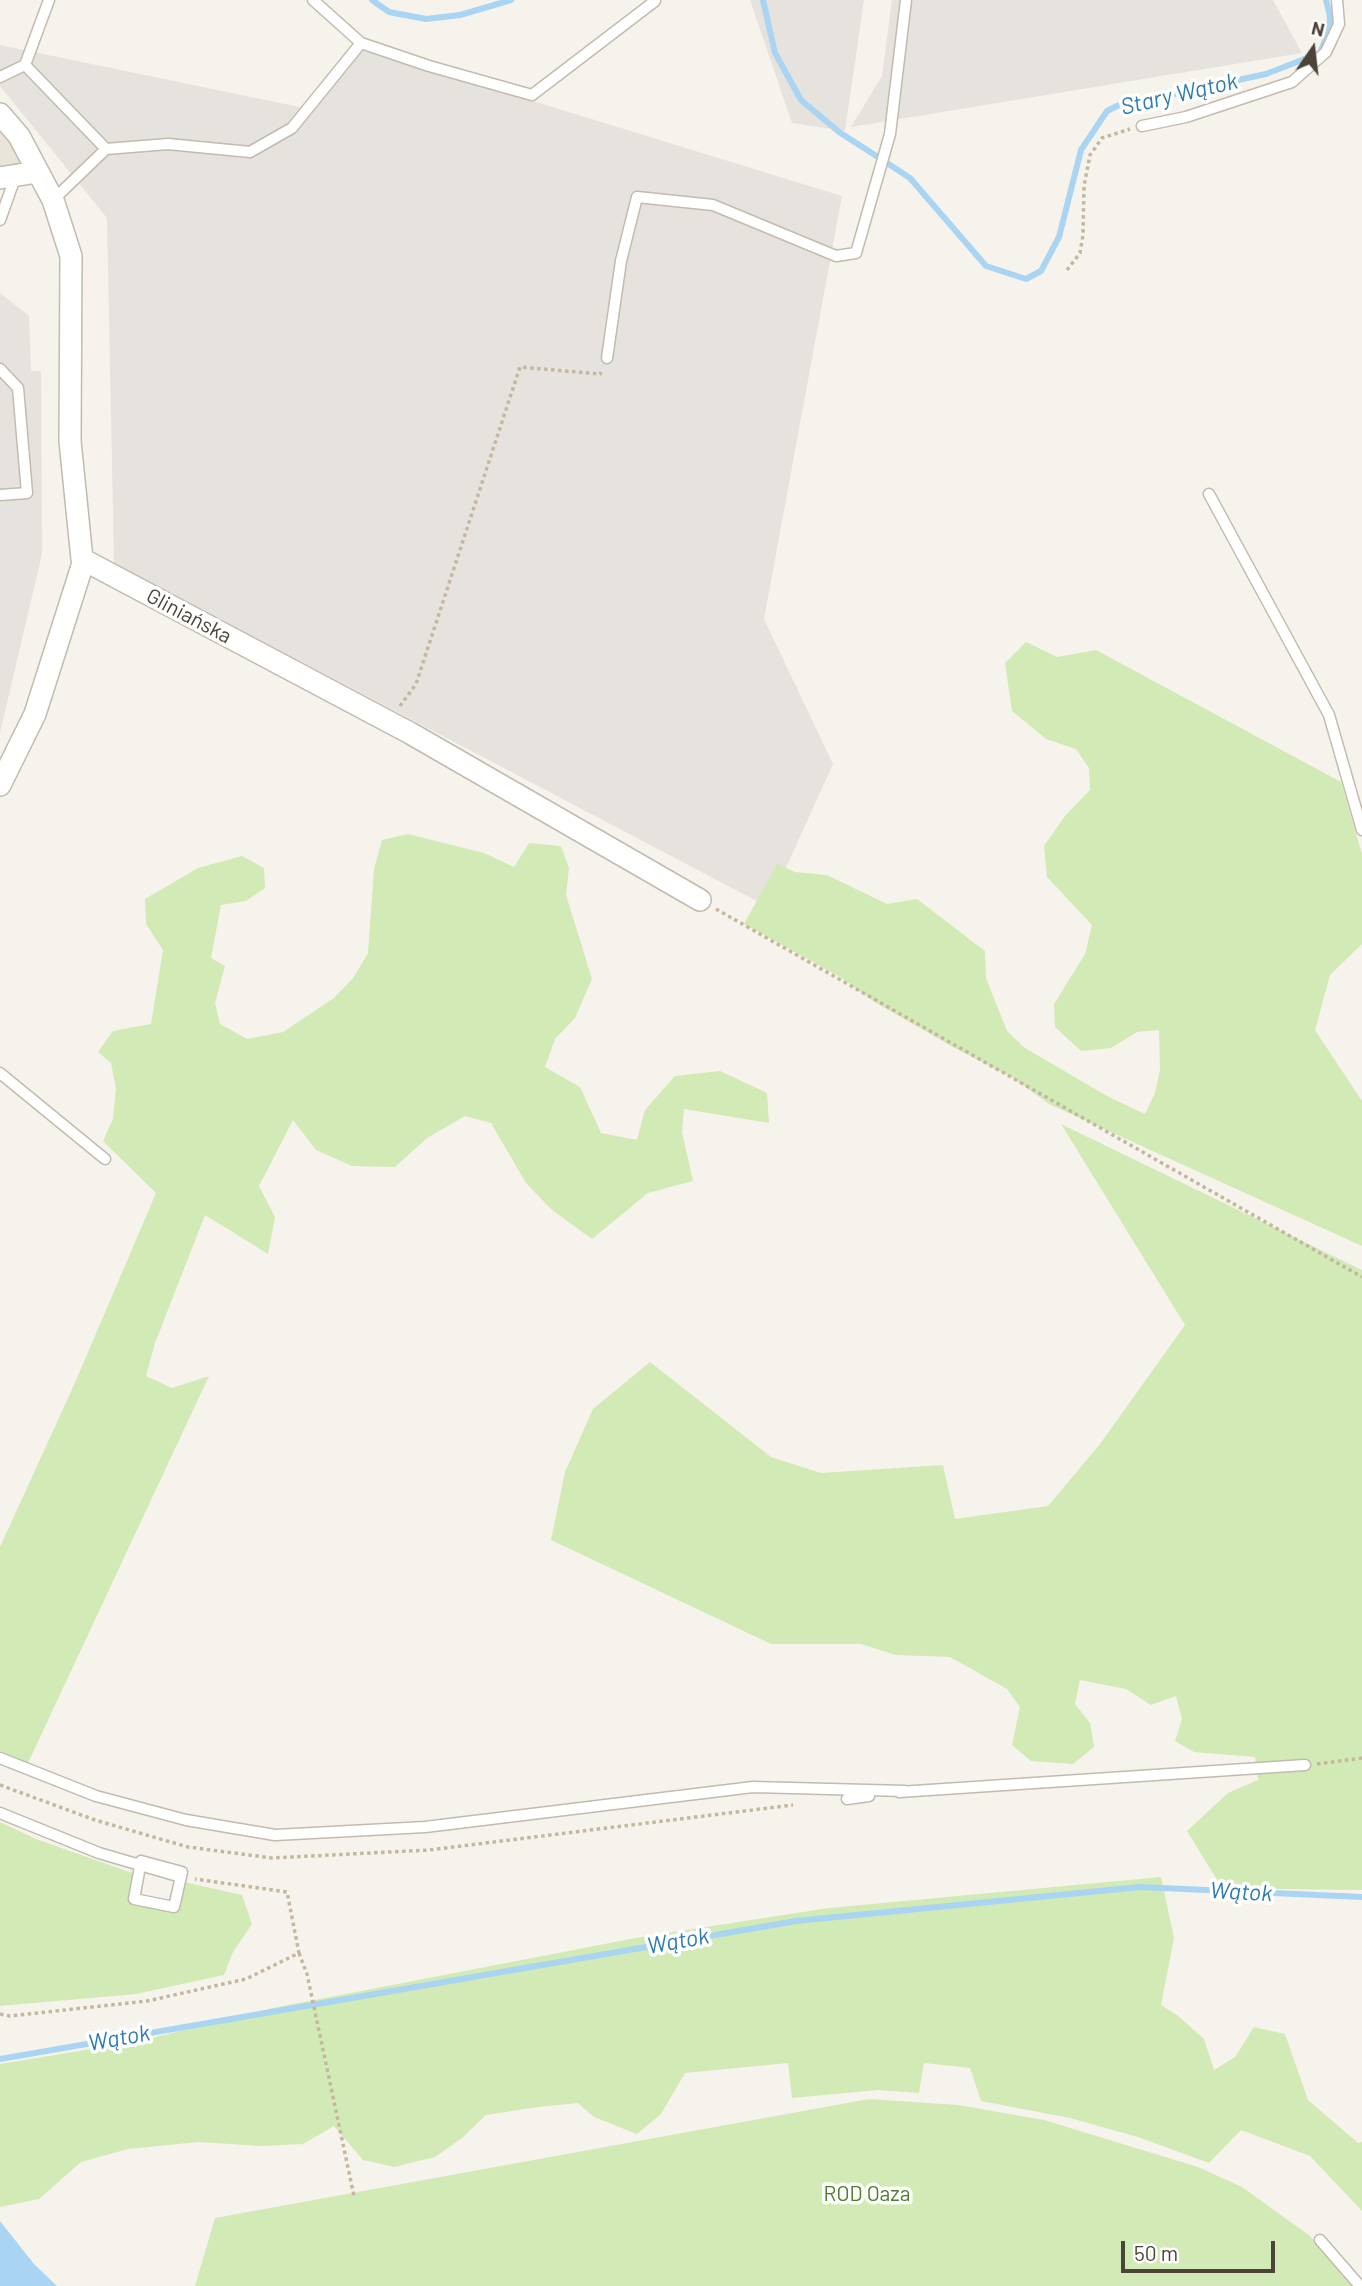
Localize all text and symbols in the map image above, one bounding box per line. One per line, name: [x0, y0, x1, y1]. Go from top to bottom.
north arrow: [1278, 14, 1348, 84]
text: N: [1309, 15, 1327, 41]
water label: Stary Wątok: [1118, 67, 1240, 121]
street label: Gliniańska: [142, 583, 236, 649]
water label: Wątok: [1209, 1877, 1273, 1907]
water label: Wątok: [645, 1922, 711, 1960]
water label: Wątok: [86, 2019, 152, 2057]
park label: ROD Oaza: [824, 2181, 910, 2207]
scale bar: [1124, 2226, 1278, 2270]
text: 50 m: [1134, 2240, 1178, 2265]

